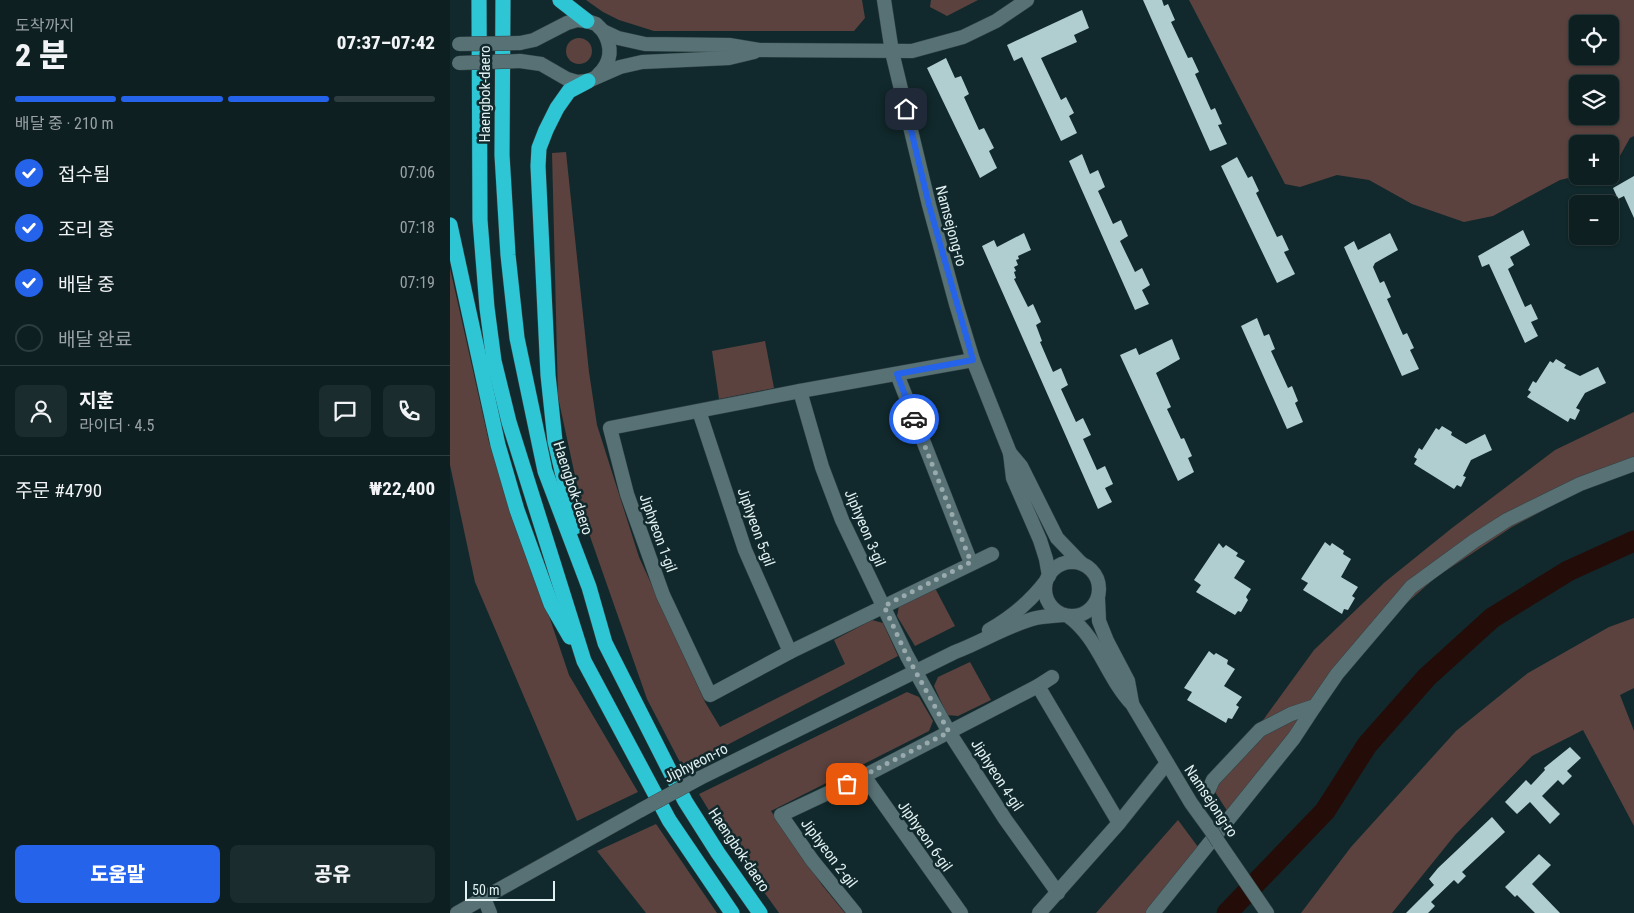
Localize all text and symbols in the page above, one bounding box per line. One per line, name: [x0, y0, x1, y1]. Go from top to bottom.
map controls: [1569, 15, 1619, 245]
button: locate: [1569, 15, 1619, 65]
text: 도착까지: [15, 16, 74, 35]
text: 07:37–07:42: [337, 31, 435, 54]
text: 2 분: [15, 36, 68, 74]
street label: Haengbok-daero: [476, 45, 494, 143]
button: layers: [1569, 75, 1619, 125]
pin: [885, 88, 927, 130]
icon: home: [892, 95, 920, 123]
text: 배달 중 · 210 m: [15, 114, 114, 133]
button: +: [1569, 135, 1619, 185]
icon: check: [15, 159, 43, 187]
text: 접수됨: [58, 163, 110, 186]
text: 07:06: [400, 163, 435, 182]
street label: Namsejong-ro: [932, 184, 970, 268]
button: −: [1569, 195, 1619, 245]
icon: check: [15, 214, 43, 242]
text: 조리 중: [58, 218, 115, 241]
text: 07:18: [400, 218, 435, 237]
icon: check: [15, 269, 43, 297]
text: 배달 중: [58, 273, 115, 296]
text: 07:19: [400, 273, 435, 292]
text: 배달 완료: [58, 328, 132, 351]
button: person: [15, 385, 67, 437]
button: chat: [319, 385, 371, 437]
button: phone: [383, 385, 435, 437]
text: 지훈: [79, 389, 114, 412]
courier: [889, 394, 939, 444]
icon: car: [900, 405, 928, 433]
text: 라이더 · 4.5: [79, 416, 154, 435]
street label: Haengbok-daero: [549, 439, 597, 537]
text: ₩22,400: [369, 477, 435, 500]
text: 주문 #4790: [15, 479, 102, 502]
street label: Jiphyeon 5-gil: [733, 485, 779, 569]
street label: Jiphyeon 3-gil: [841, 487, 889, 569]
street label: Jiphyeon 1-gil: [635, 491, 681, 575]
street label: Jiphyeon 4-gil: [967, 736, 1027, 814]
street label: Jiphyeon-ro: [661, 739, 731, 787]
street label: Namsejong-ro: [1180, 762, 1242, 840]
pin: [826, 763, 868, 805]
icon: bag: [833, 770, 861, 798]
street label: Jiphyeon 6-gil: [894, 797, 956, 875]
street label: Haengbok-daero: [704, 805, 774, 895]
street label: Jiphyeon 2-gil: [797, 815, 861, 891]
button: 도움말: [15, 845, 220, 903]
button: 공유: [230, 845, 435, 903]
scale bar: [465, 878, 555, 901]
text: 50 m: [472, 882, 500, 898]

